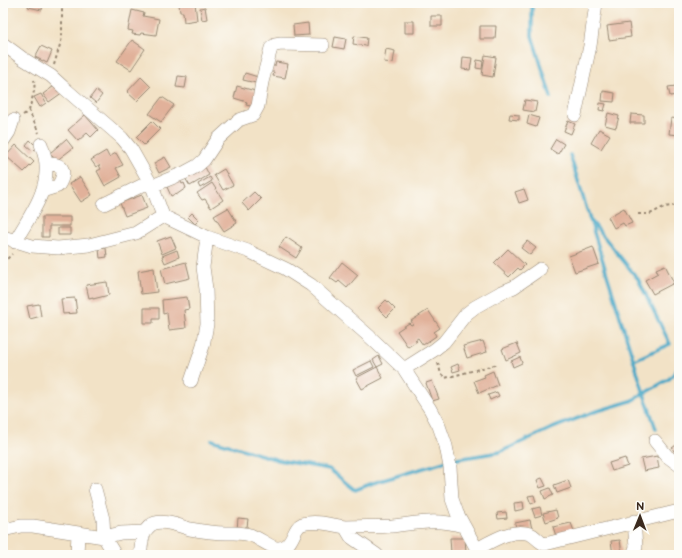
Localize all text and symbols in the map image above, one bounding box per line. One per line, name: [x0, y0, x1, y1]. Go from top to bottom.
north arrow: [620, 496, 660, 536]
text: N: [636, 500, 644, 513]

